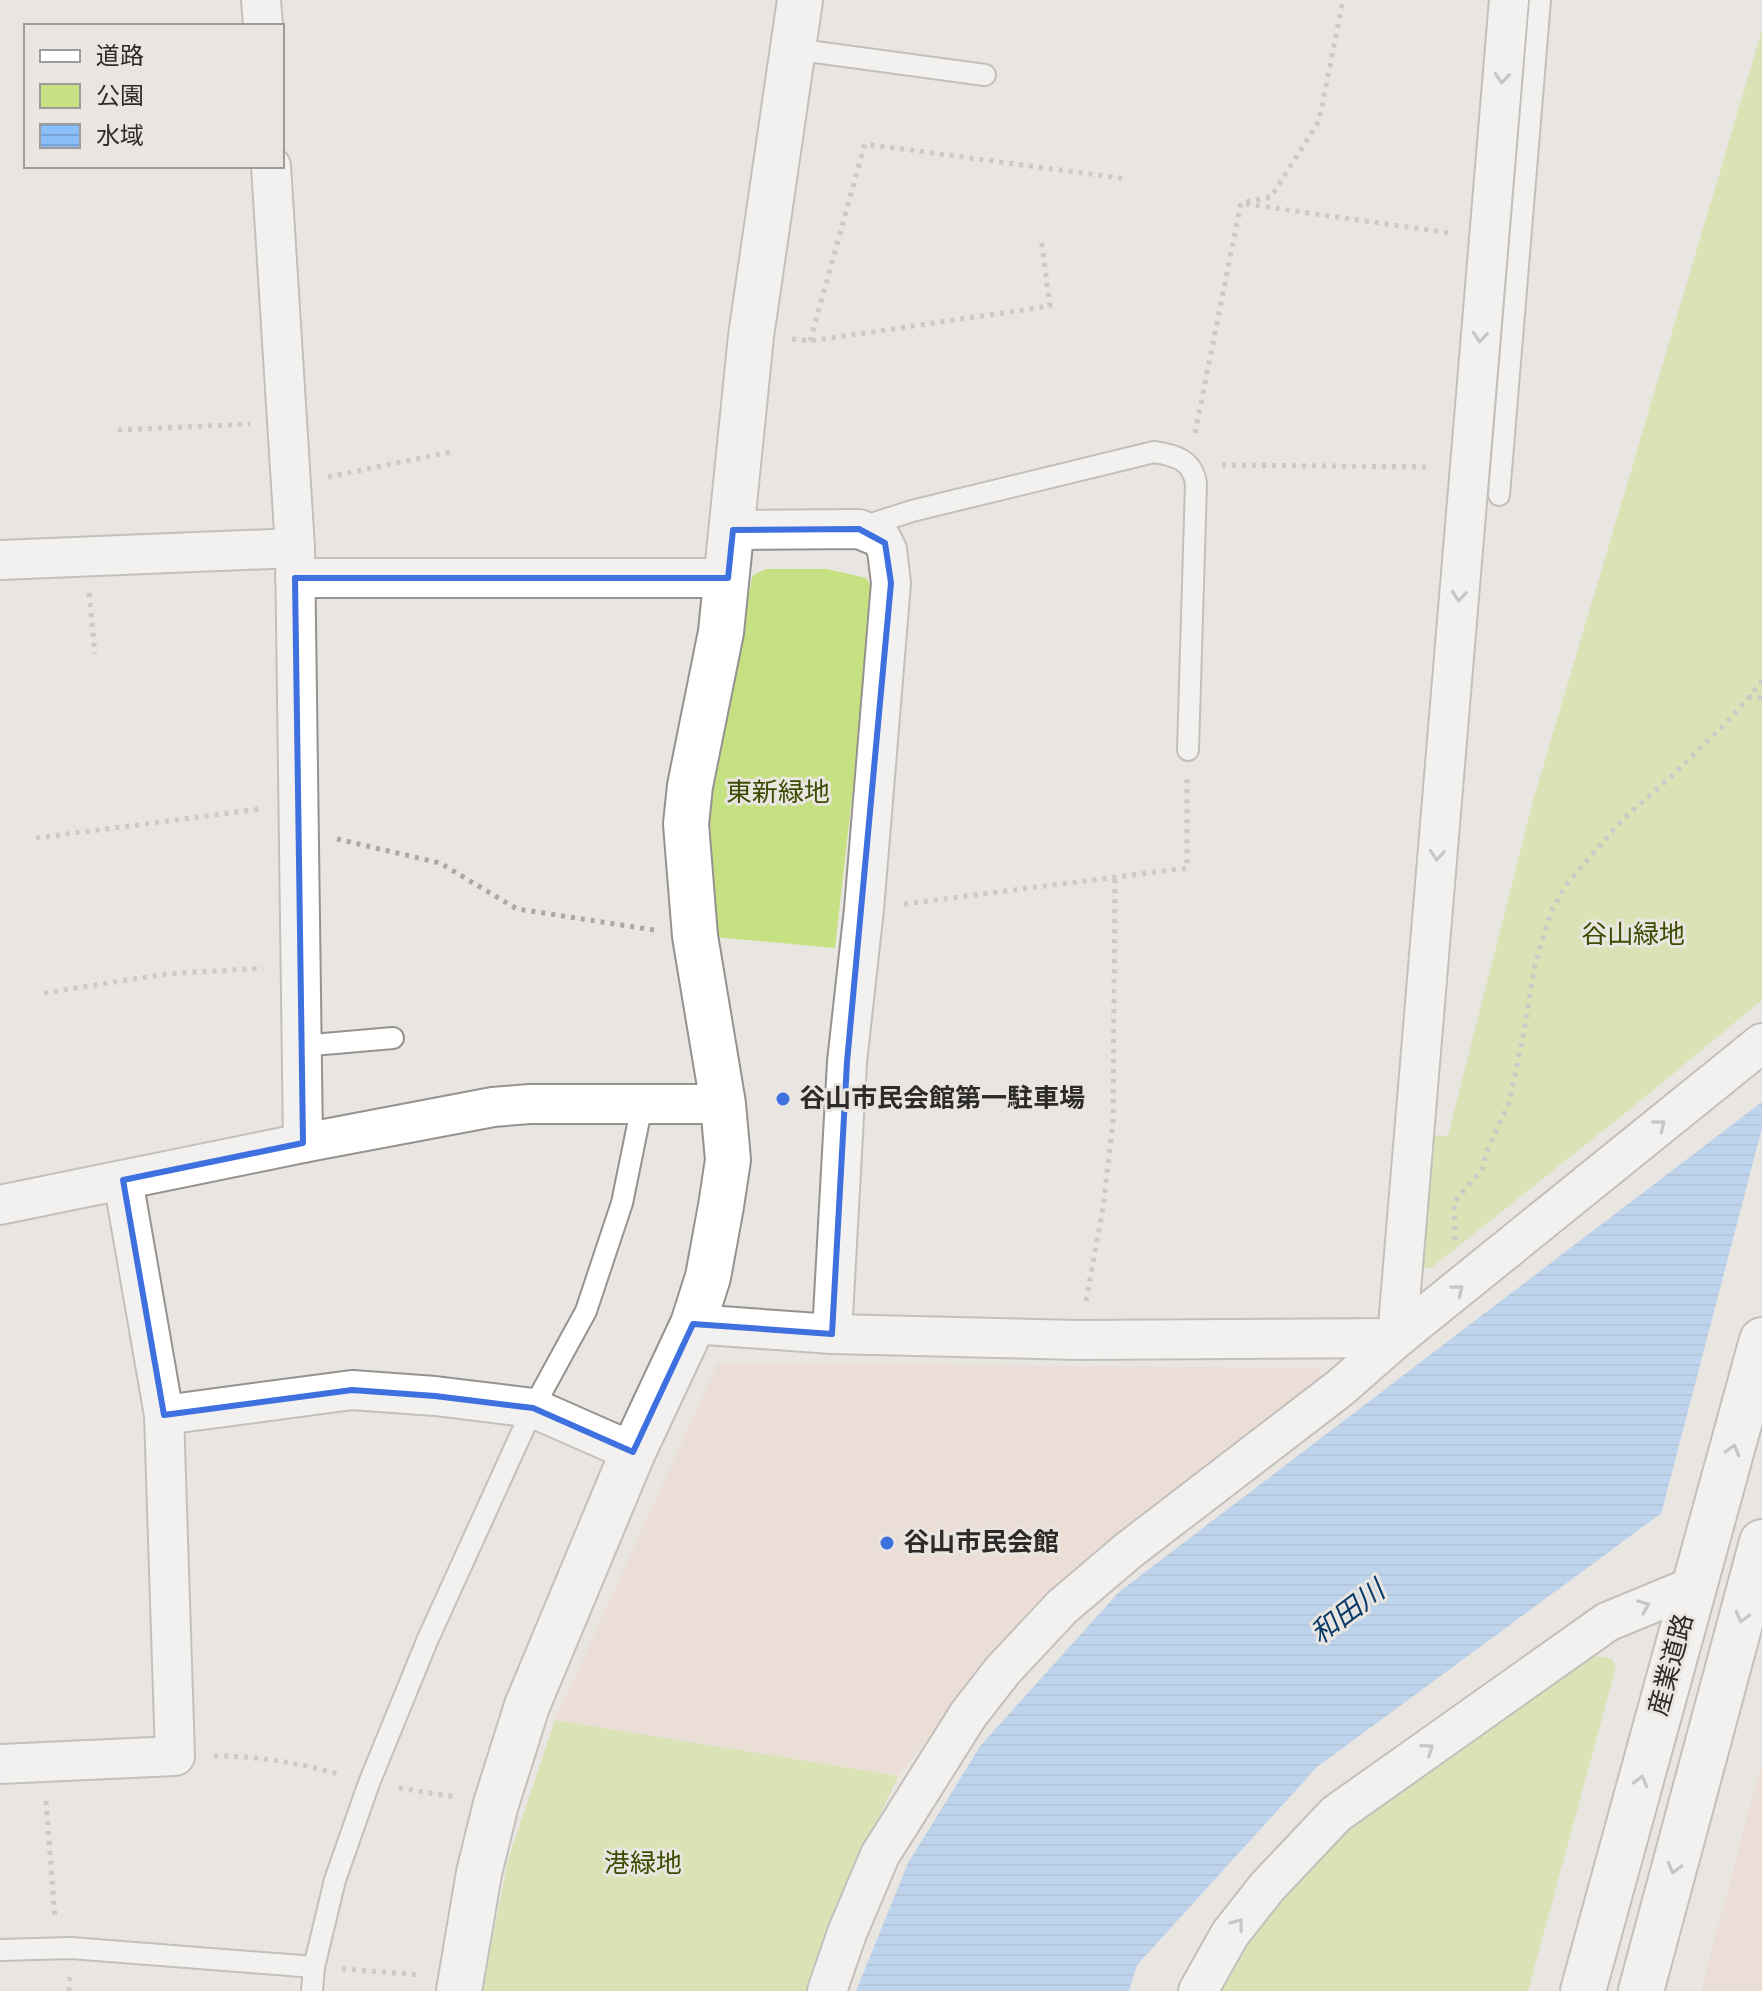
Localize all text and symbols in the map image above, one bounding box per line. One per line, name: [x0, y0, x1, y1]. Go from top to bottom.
legend: [24, 24, 284, 168]
text: 道路: [96, 42, 144, 71]
one-way arrow: [1494, 72, 1511, 85]
text: 公園: [96, 82, 144, 111]
text: 水域: [96, 122, 144, 151]
one-way arrow: [1472, 331, 1489, 344]
one-way arrow: [1450, 590, 1467, 603]
park label: 東新緑地: [726, 778, 830, 809]
one-way arrow: [1429, 849, 1446, 862]
park label: 谷山緑地: [1581, 920, 1685, 951]
place label: 谷山市民会館第一駐車場: [799, 1084, 1085, 1115]
marker: 谷山市民会館第一駐車場: [774, 1090, 792, 1108]
one-way arrow: [1651, 1120, 1665, 1135]
one-way arrow: [1449, 1285, 1464, 1299]
one-way arrow: [1723, 1444, 1740, 1458]
place label: 谷山市民会館: [903, 1528, 1059, 1559]
marker: 谷山市民会館: [878, 1534, 896, 1552]
water label: 和田川: [1305, 1573, 1394, 1651]
one-way arrow: [1636, 1600, 1650, 1616]
one-way arrow: [1734, 1609, 1751, 1623]
street label: 産業道路: [1644, 1611, 1700, 1719]
one-way arrow: [1419, 1744, 1433, 1759]
one-way arrow: [1631, 1774, 1648, 1788]
park label: 港緑地: [604, 1849, 682, 1880]
one-way arrow: [1667, 1861, 1684, 1875]
one-way arrow: [1228, 1918, 1242, 1933]

